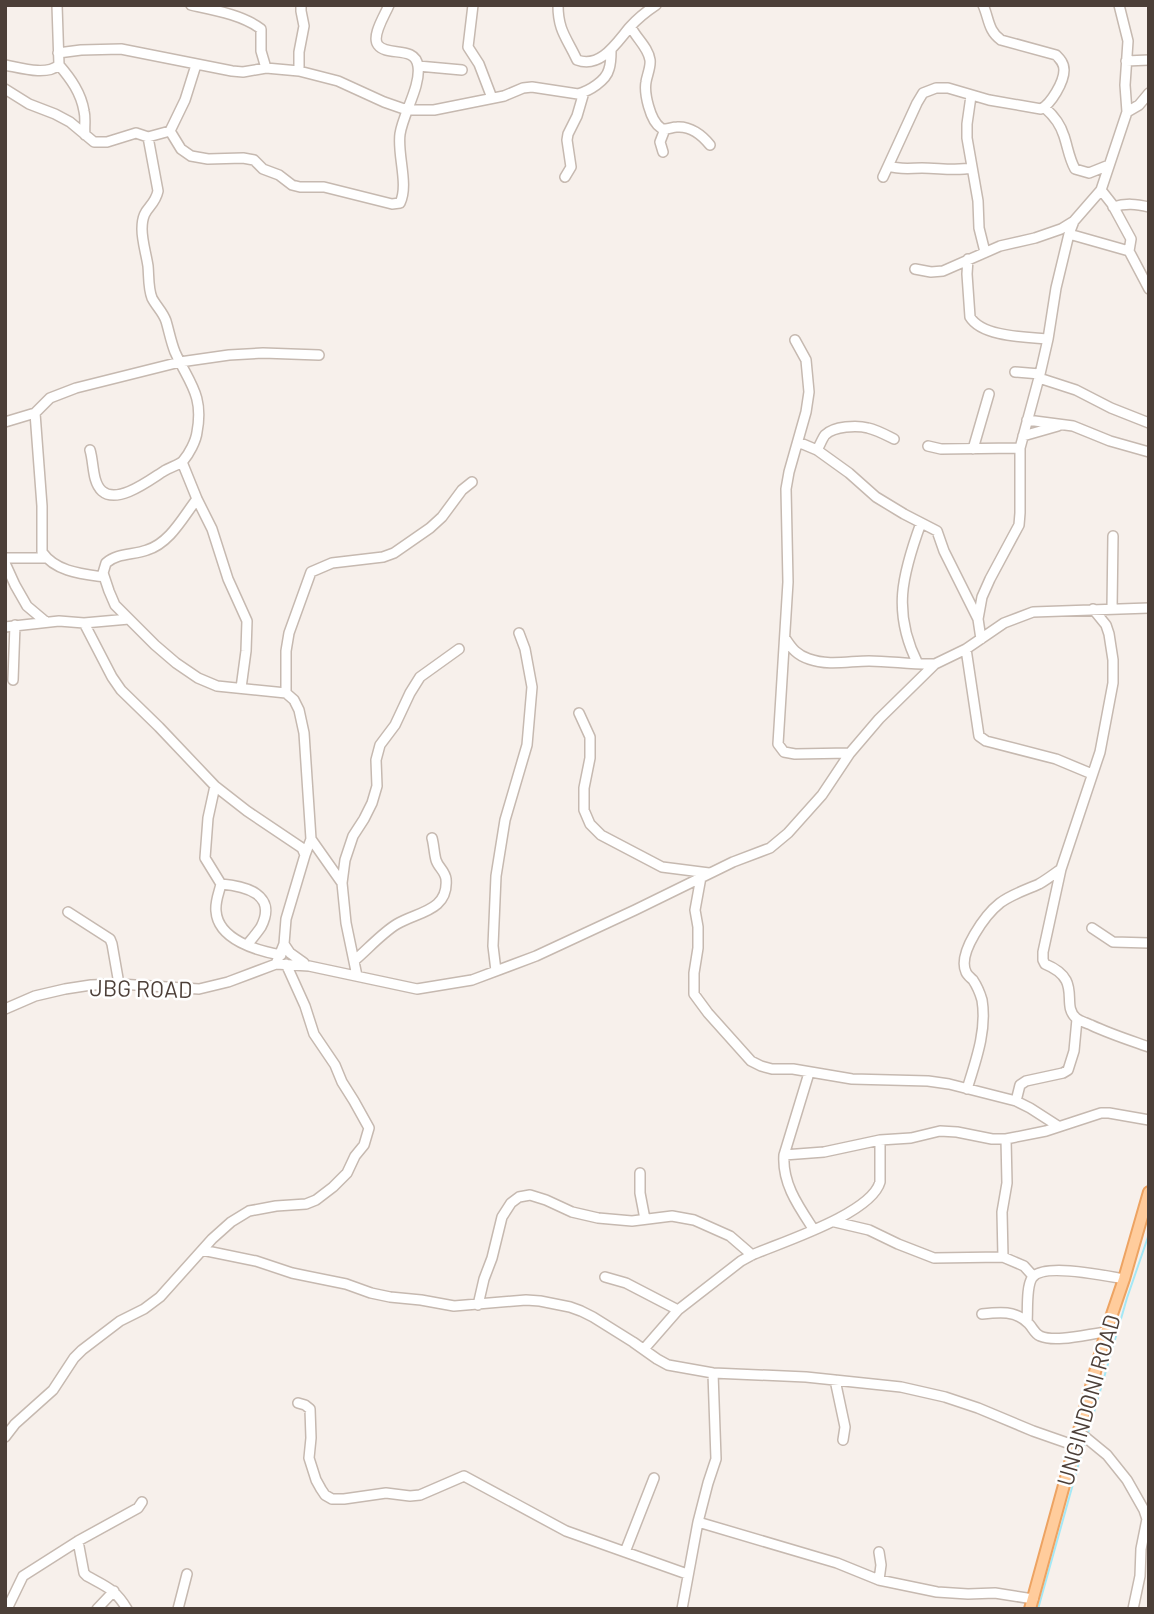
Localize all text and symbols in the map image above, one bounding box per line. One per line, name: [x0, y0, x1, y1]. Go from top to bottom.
street label: JBG ROAD: [89, 973, 193, 1003]
street label: UNGINDONI ROAD: [1050, 1311, 1126, 1489]

